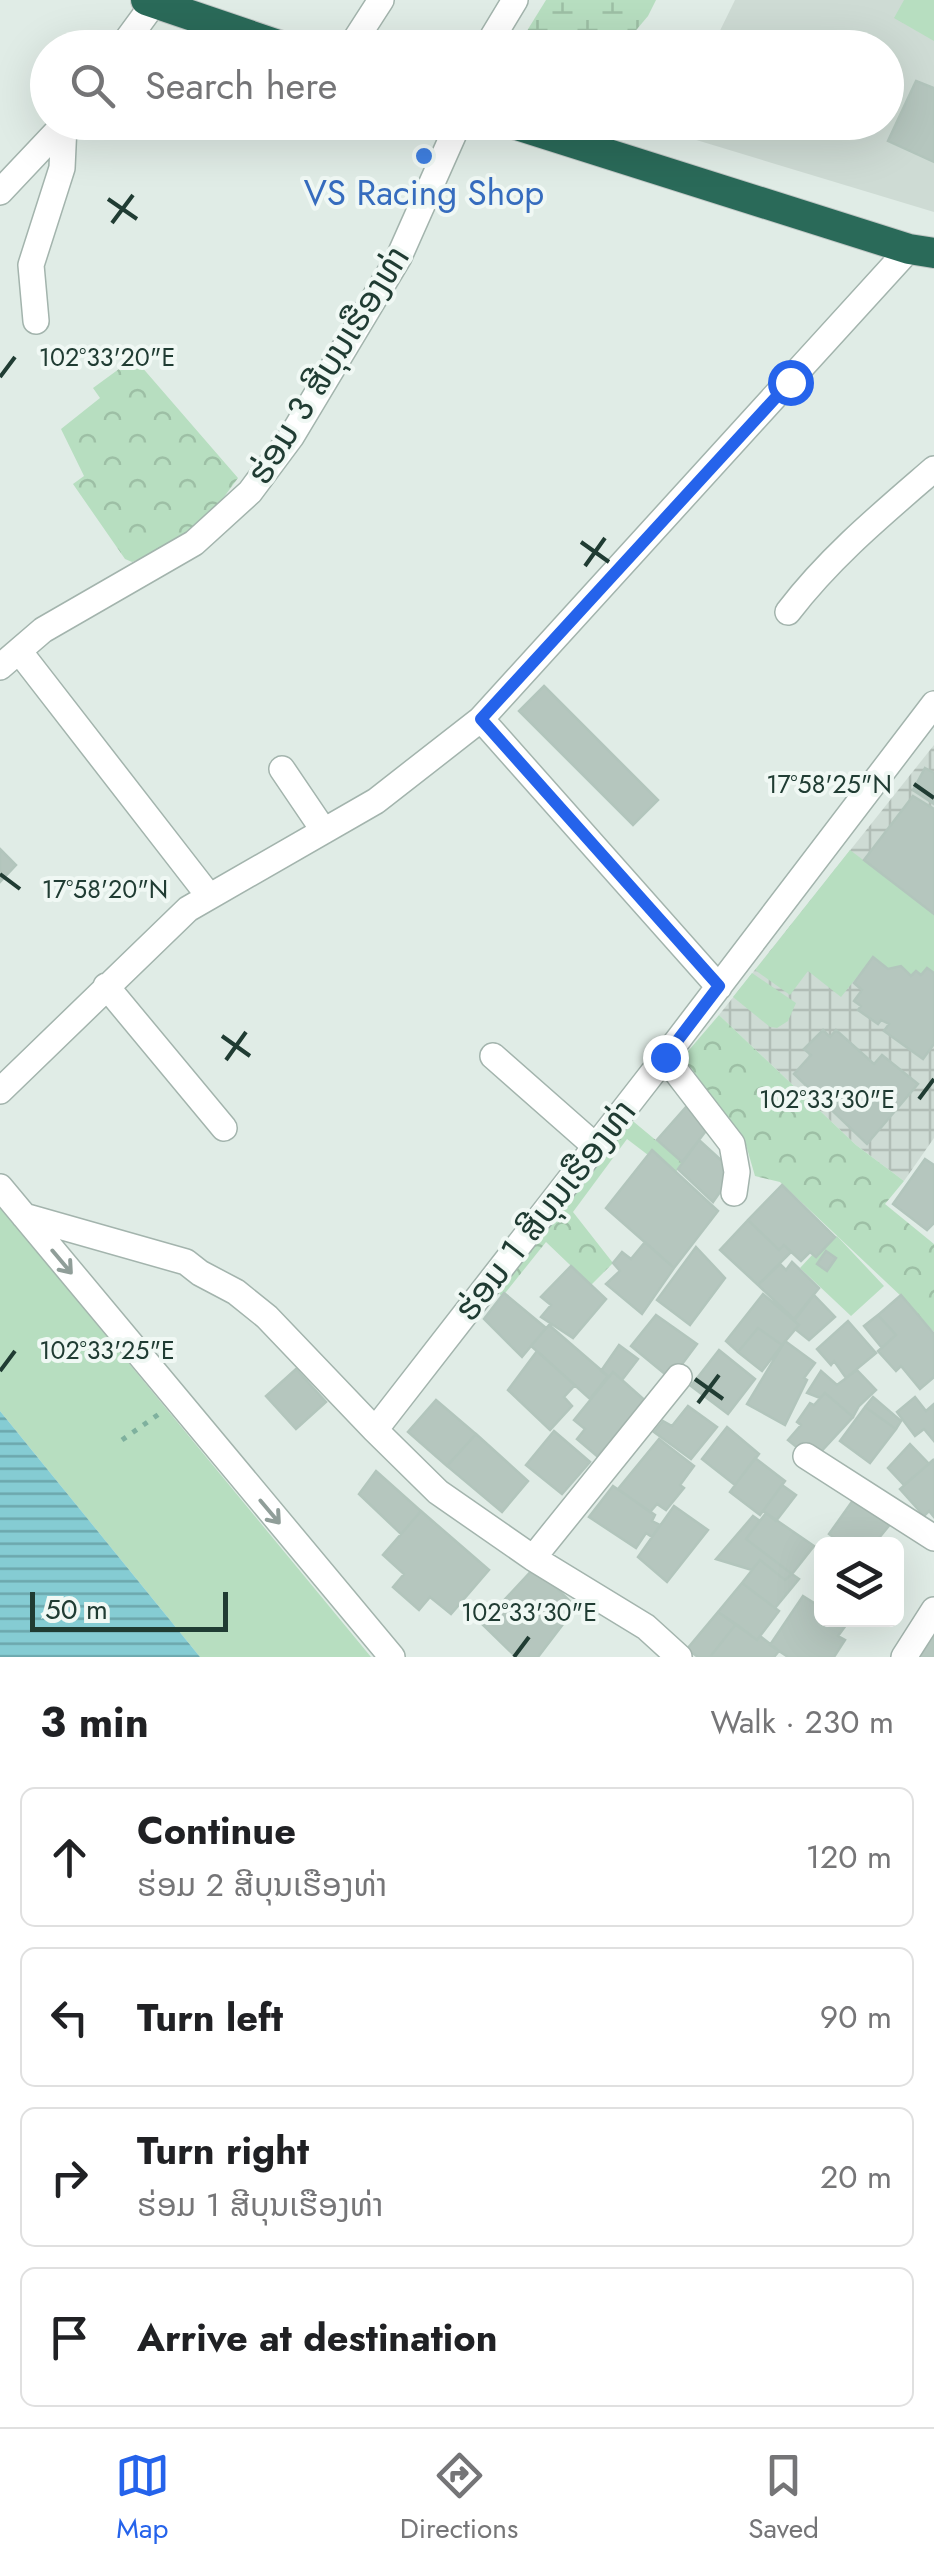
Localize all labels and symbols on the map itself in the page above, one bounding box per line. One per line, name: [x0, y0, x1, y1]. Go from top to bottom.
marker: VS Racing Shop: [413, 145, 435, 167]
place label: VS Racing Shop: [304, 168, 544, 218]
street label: ຮ່ອມ 3 ສີບຸນເຮືອງທ່າ: [235, 236, 421, 494]
text: 102°33'20"E: [39, 339, 175, 375]
route start: [768, 360, 814, 406]
text: 17°58'25"N: [766, 766, 892, 802]
text: 17°58'20"N: [42, 871, 168, 907]
route end: [643, 1035, 689, 1081]
text: 102°33'30"E: [759, 1081, 895, 1117]
street label: ຮ່ອມ 1 ສີບຸນເຮືອງທ່າ: [442, 1088, 648, 1332]
one-way arrow: [51, 1248, 73, 1274]
text: 102°33'25"E: [39, 1332, 175, 1368]
one-way arrow: [259, 1498, 281, 1524]
scale bar: [30, 1587, 228, 1632]
text: 102°33'30"E: [461, 1594, 597, 1630]

